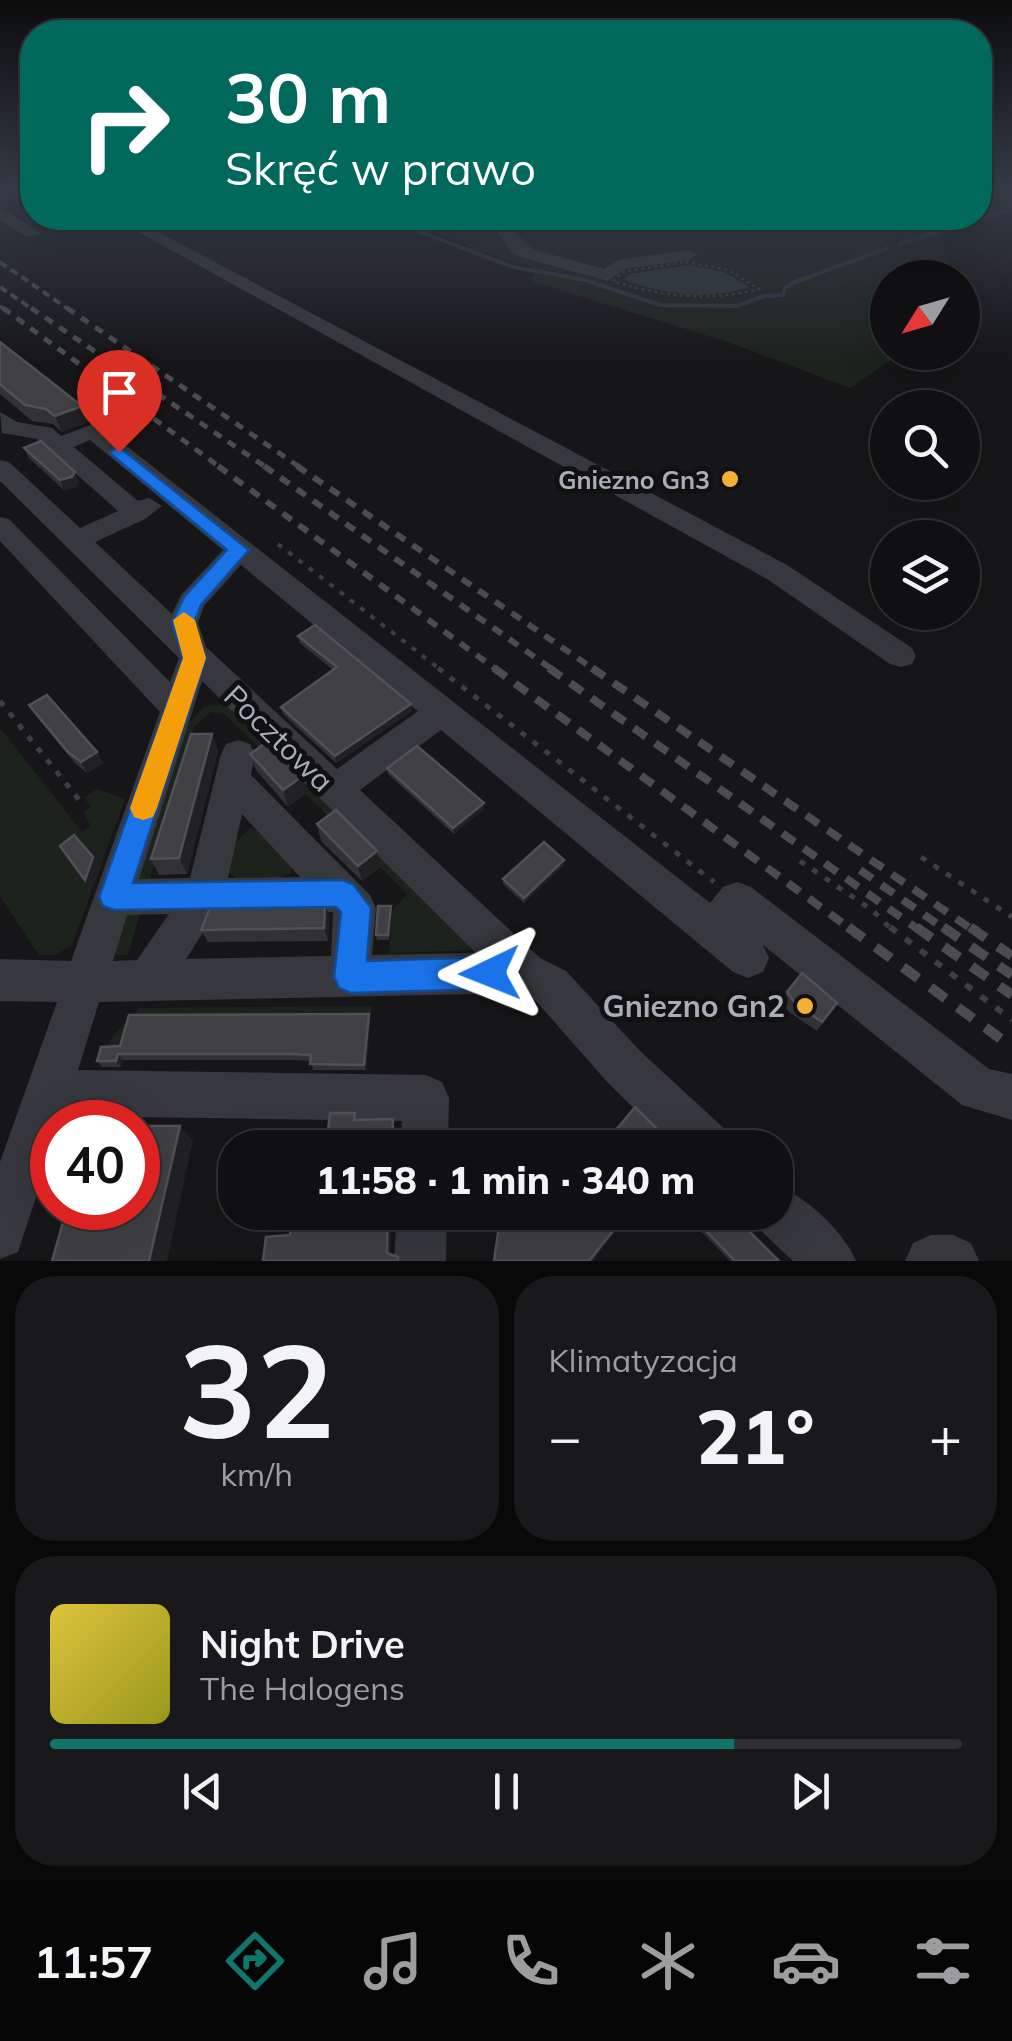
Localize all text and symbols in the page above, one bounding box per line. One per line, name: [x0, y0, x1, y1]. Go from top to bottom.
text: 30 m: [225, 53, 391, 141]
icon: right: [60, 60, 190, 190]
text: Skręć w prawo: [225, 140, 536, 196]
north arrow: [870, 260, 980, 370]
map controls: [870, 260, 980, 630]
pin: [77, 350, 162, 453]
icon: arrive: [92, 365, 147, 420]
button: search: [870, 390, 980, 500]
place label: Gniezno Gn3: [558, 464, 710, 495]
marker: Gniezno Gn3: [719, 468, 741, 490]
button: layers: [870, 520, 980, 630]
street label: Pocztowa: [216, 677, 342, 799]
position arrow: [438, 921, 542, 1025]
place label: Gniezno Gn2: [603, 987, 785, 1025]
marker: Gniezno Gn2: [794, 995, 816, 1017]
speed limit sign: 40: [30, 1100, 160, 1230]
text: 11:58 · 1 min · 340 m: [316, 1156, 695, 1204]
text: 32: [179, 1307, 335, 1471]
text: Klimatyzacja: [549, 1340, 738, 1380]
text: 21°: [696, 1389, 815, 1483]
text: −: [549, 1402, 582, 1471]
text: +: [929, 1402, 962, 1471]
text: km/h: [221, 1454, 293, 1494]
text: Night Drive: [200, 1620, 405, 1668]
text: The Halogens: [200, 1668, 405, 1708]
icon: previous: [175, 1764, 230, 1819]
icon: pause: [479, 1764, 534, 1819]
icon: next: [783, 1764, 838, 1819]
icon: directions: [220, 1926, 290, 1996]
icon: music: [358, 1926, 428, 1996]
icon: phone: [496, 1926, 566, 1996]
icon: climate: [633, 1926, 703, 1996]
icon: car: [771, 1926, 841, 1996]
icon: filters: [908, 1926, 978, 1996]
text: 11:57: [34, 1933, 153, 1989]

